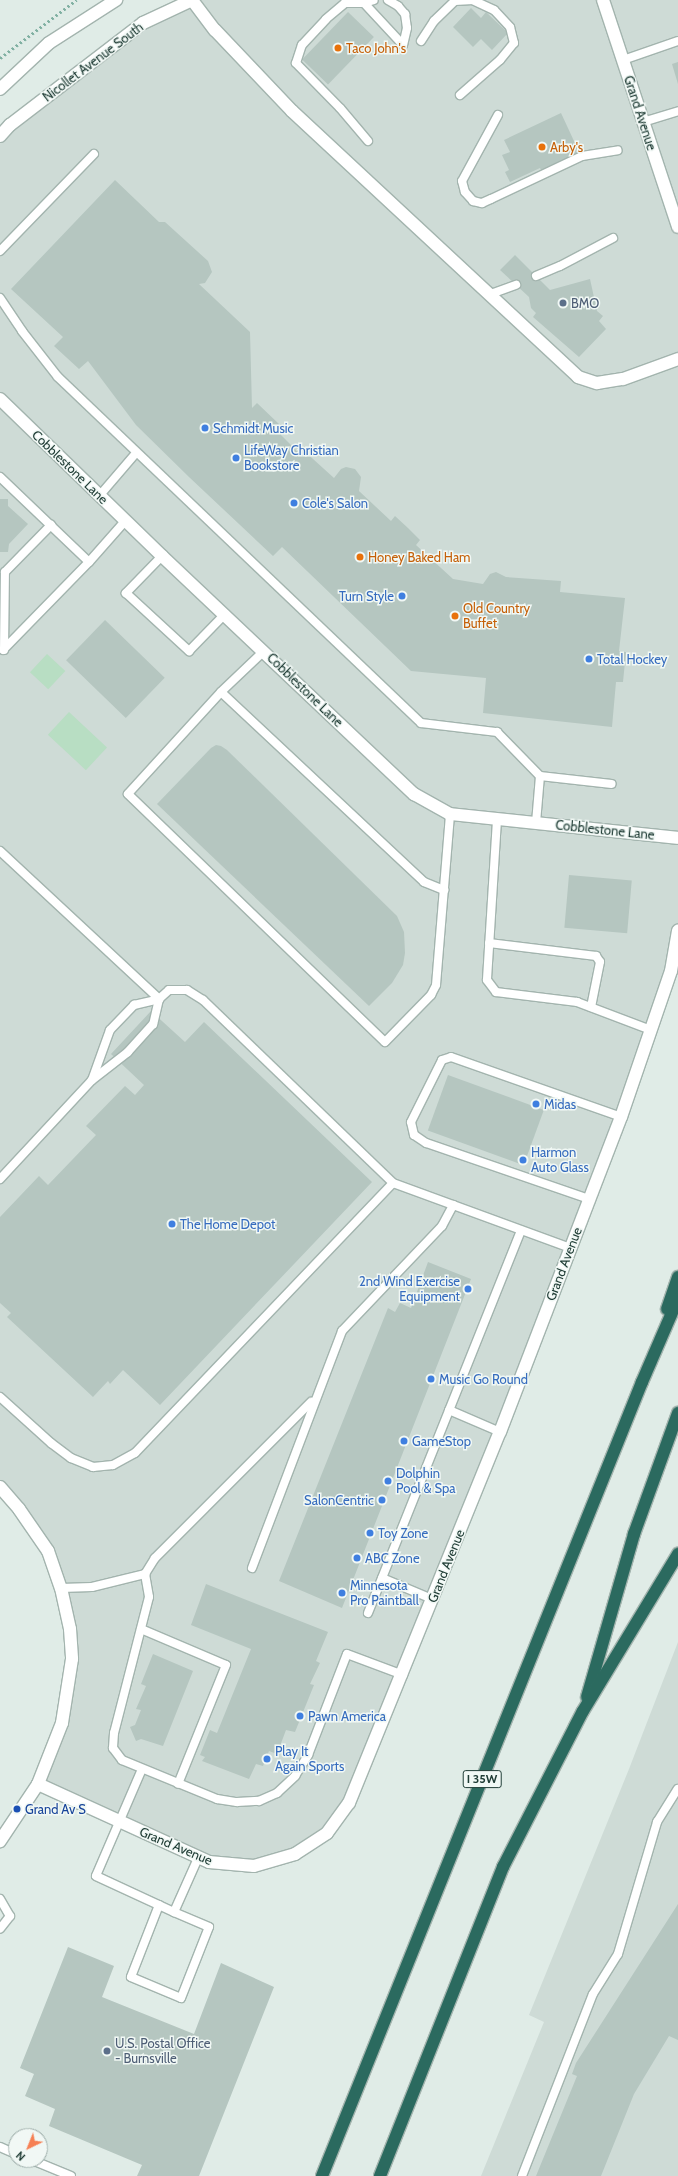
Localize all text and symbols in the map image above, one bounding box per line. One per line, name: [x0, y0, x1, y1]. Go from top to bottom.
street label: Nicollet Avenue South: [40, 19, 146, 105]
place label: Taco John's: [346, 40, 406, 56]
marker: Taco John's: [333, 43, 343, 53]
street label: Grand Avenue: [621, 74, 659, 152]
place label: Arby's: [550, 139, 583, 155]
marker: Arby's: [537, 142, 547, 152]
place label: BMO: [571, 295, 599, 311]
marker: BMO: [558, 298, 568, 308]
place label: Schmidt Music: [213, 420, 293, 436]
marker: Schmidt Music: [200, 423, 210, 433]
street label: Cobblestone Lane: [29, 427, 111, 507]
place label: LifeWay Christian Bookstore: [244, 443, 339, 474]
marker: LifeWay Christian Bookstore: [231, 453, 241, 463]
place label: Cole's Salon: [302, 495, 368, 511]
marker: Cole's Salon: [289, 498, 299, 508]
place label: Honey Baked Ham: [368, 549, 471, 565]
marker: Honey Baked Ham: [355, 552, 365, 562]
place label: Turn Style: [339, 588, 394, 604]
marker: Turn Style: [397, 591, 407, 601]
place label: Old Country Buffet: [463, 601, 530, 632]
marker: Old Country Buffet: [450, 611, 460, 621]
street label: Cobblestone Lane: [264, 650, 346, 730]
place label: Total Hockey: [597, 651, 667, 667]
marker: Total Hockey: [584, 654, 594, 664]
street label: Cobblestone Lane: [555, 817, 655, 843]
place label: Midas: [544, 1096, 576, 1112]
marker: Midas: [531, 1099, 541, 1109]
place label: Harmon Auto Glass: [531, 1145, 589, 1176]
marker: Harmon Auto Glass: [518, 1155, 528, 1165]
place label: The Home Depot: [180, 1216, 275, 1232]
marker: The Home Depot: [167, 1219, 177, 1229]
street label: Grand Avenue: [543, 1225, 585, 1303]
place label: 2nd Wind Exercise Equipment: [359, 1274, 460, 1305]
marker: 2nd Wind Exercise Equipment: [463, 1284, 473, 1294]
place label: Music Go Round: [439, 1371, 528, 1387]
marker: Music Go Round: [426, 1374, 436, 1384]
place label: GameStop: [412, 1433, 471, 1449]
marker: GameStop: [399, 1436, 409, 1446]
place label: Dolphin Pool & Spa: [396, 1466, 455, 1497]
marker: Dolphin Pool & Spa: [383, 1476, 393, 1486]
place label: SalonCentric: [304, 1492, 374, 1508]
marker: SalonCentric: [377, 1495, 387, 1505]
place label: Toy Zone: [378, 1525, 428, 1541]
street label: Grand Avenue: [424, 1527, 468, 1605]
marker: Toy Zone: [365, 1528, 375, 1538]
place label: ABC Zone: [365, 1550, 420, 1566]
marker: ABC Zone: [352, 1553, 362, 1563]
place label: Minnesota Pro Paintball: [350, 1578, 419, 1609]
marker: Minnesota Pro Paintball: [337, 1588, 347, 1598]
place label: Pawn America: [308, 1708, 386, 1724]
marker: Pawn America: [295, 1711, 305, 1721]
place label: Play It Again Sports: [275, 1744, 344, 1775]
marker: Play It Again Sports: [262, 1754, 272, 1764]
road number: I 35W: [462, 1769, 502, 1789]
place label: Grand Av S: [25, 1801, 86, 1817]
marker: Grand Av S: [12, 1804, 22, 1814]
street label: Grand Avenue: [137, 1824, 215, 1868]
place label: U.S. Postal Office - Burnsville: [115, 2036, 210, 2067]
marker: U.S. Postal Office - Burnsville: [102, 2046, 112, 2056]
north arrow: [8, 2128, 48, 2168]
text: N: [13, 2148, 28, 2164]

